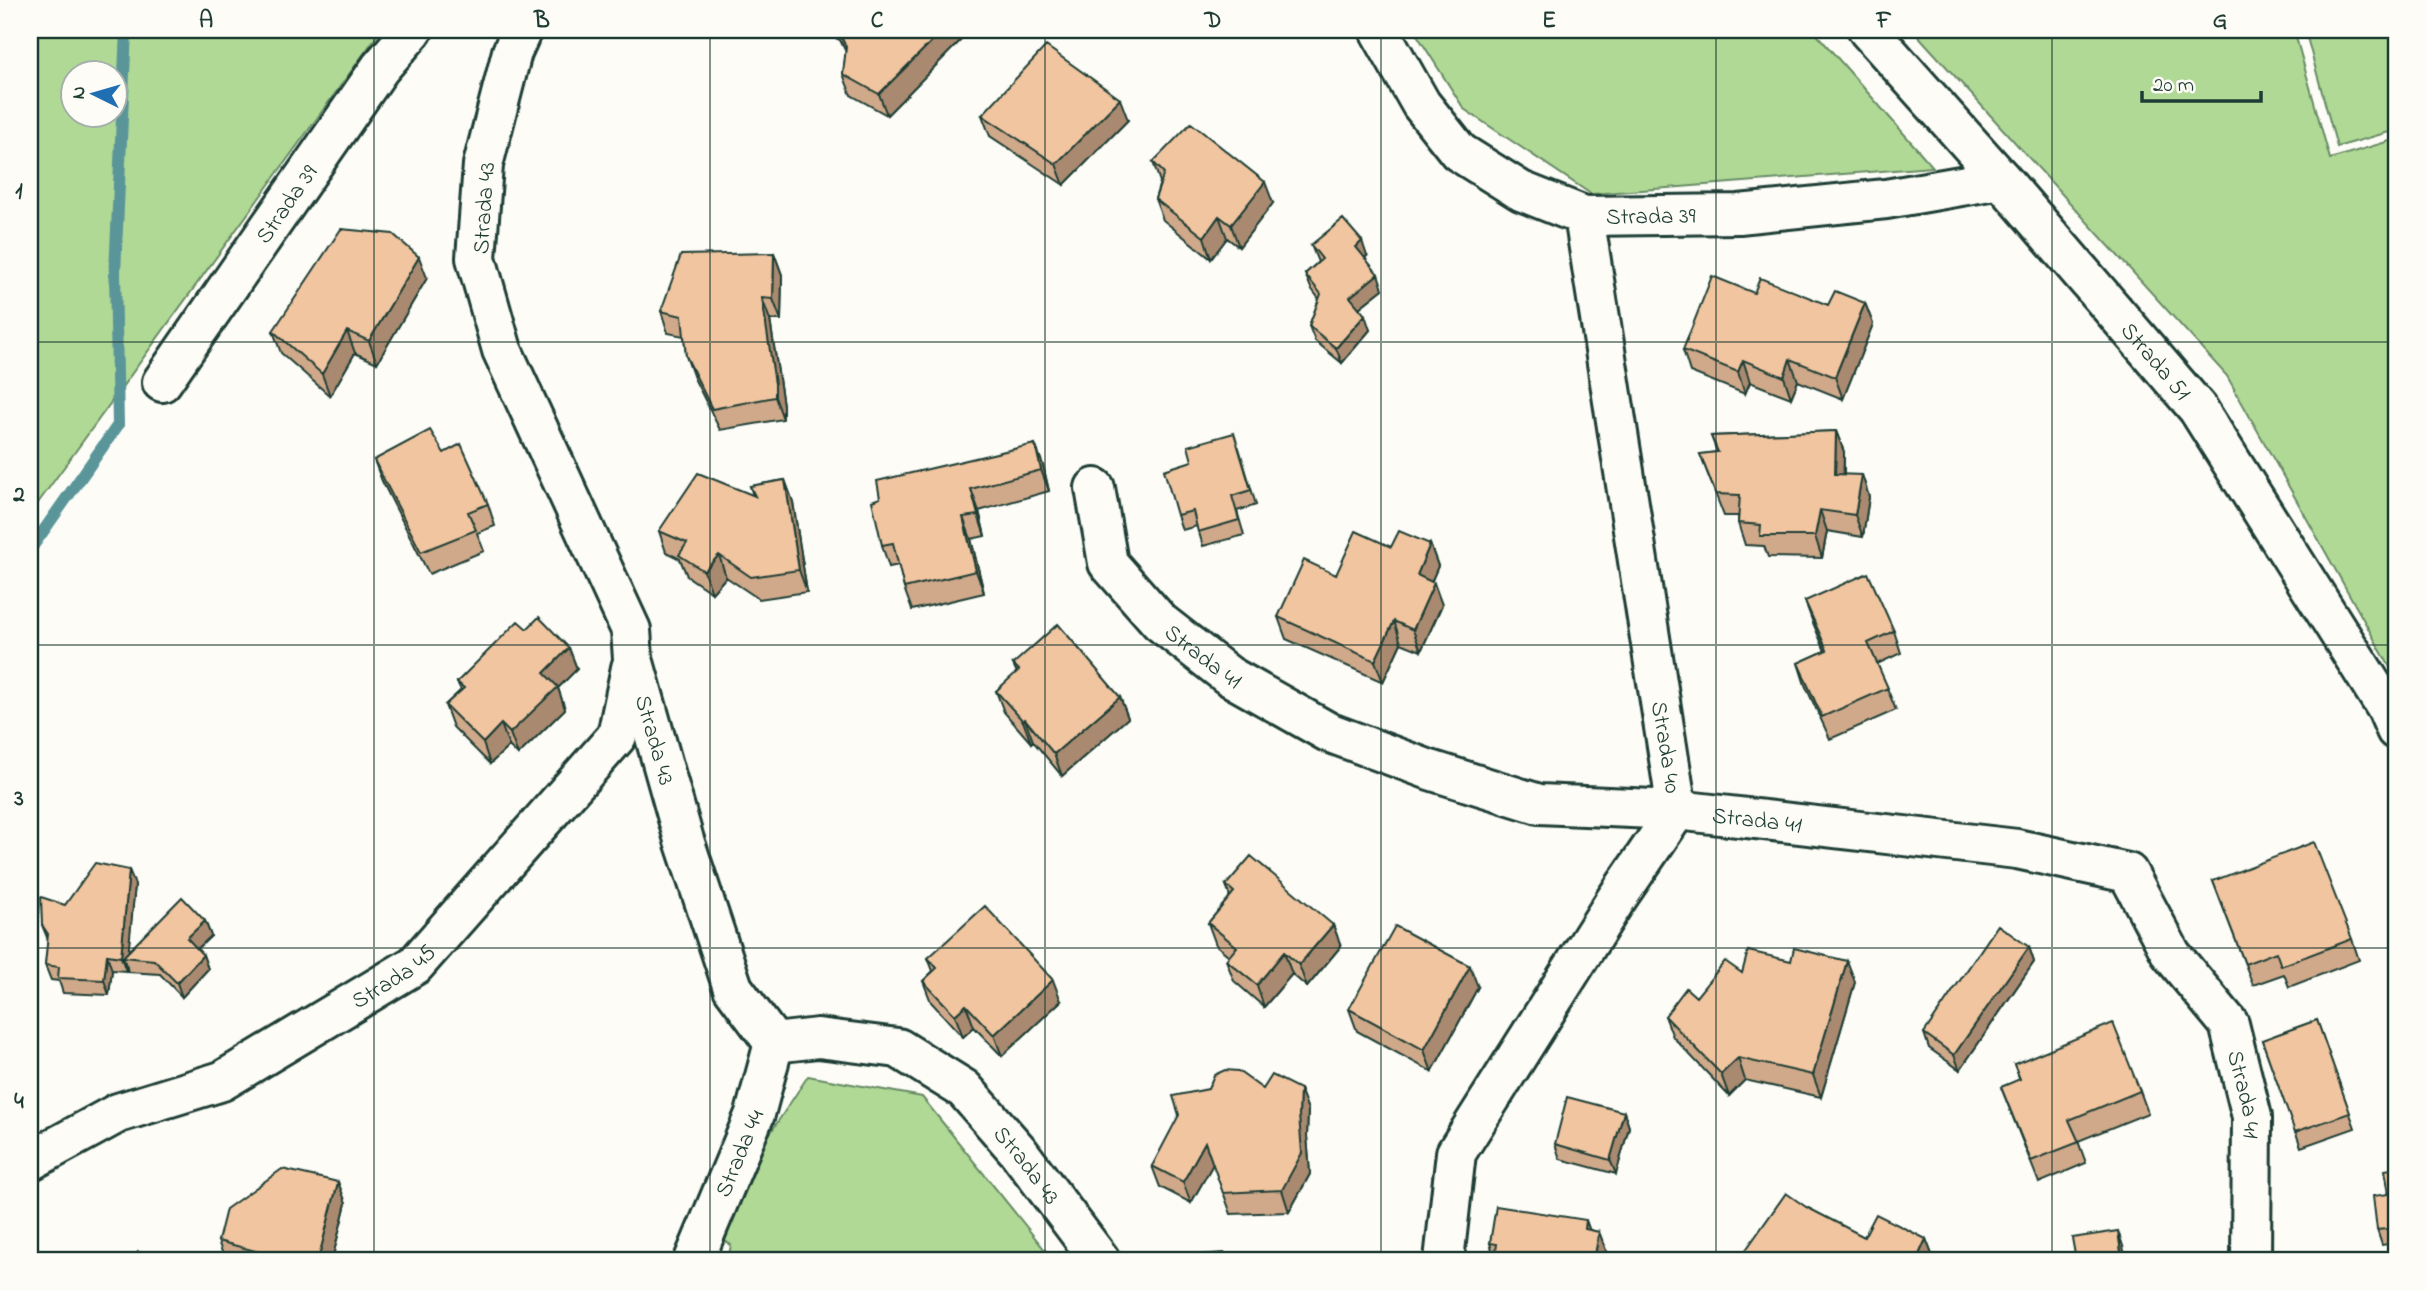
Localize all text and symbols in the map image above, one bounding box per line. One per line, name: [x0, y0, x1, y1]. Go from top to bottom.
text: A: [199, 5, 213, 38]
text: B: [533, 5, 550, 38]
text: C: [871, 5, 884, 38]
text: D: [1204, 5, 1221, 38]
text: E: [1542, 5, 1556, 38]
text: F: [1876, 5, 1892, 38]
text: G: [2213, 5, 2227, 38]
north arrow: [60, 60, 130, 130]
scale bar: [2142, 60, 2262, 104]
text: 20 m: [2153, 71, 2194, 101]
text: N: [66, 85, 94, 100]
street label: Strada 39: [249, 159, 327, 251]
street label: Strada 43: [466, 161, 505, 255]
text: 1: [15, 176, 23, 209]
street label: Strada 39: [1606, 201, 1696, 235]
street label: Strada 51: [2112, 316, 2198, 409]
text: 2: [12, 479, 25, 512]
street label: Strada 41: [1156, 617, 1247, 699]
street label: Strada 43: [625, 692, 682, 789]
street label: Strada 40: [1641, 699, 1688, 796]
text: 3: [13, 783, 24, 816]
street label: Strada 41: [1710, 800, 1803, 843]
street label: Strada 45: [346, 938, 445, 1018]
street label: Strada 41: [2217, 1047, 2266, 1139]
text: 4: [14, 1086, 24, 1119]
street label: Strada 44: [708, 1105, 774, 1203]
street label: Strada 43: [984, 1120, 1067, 1212]

